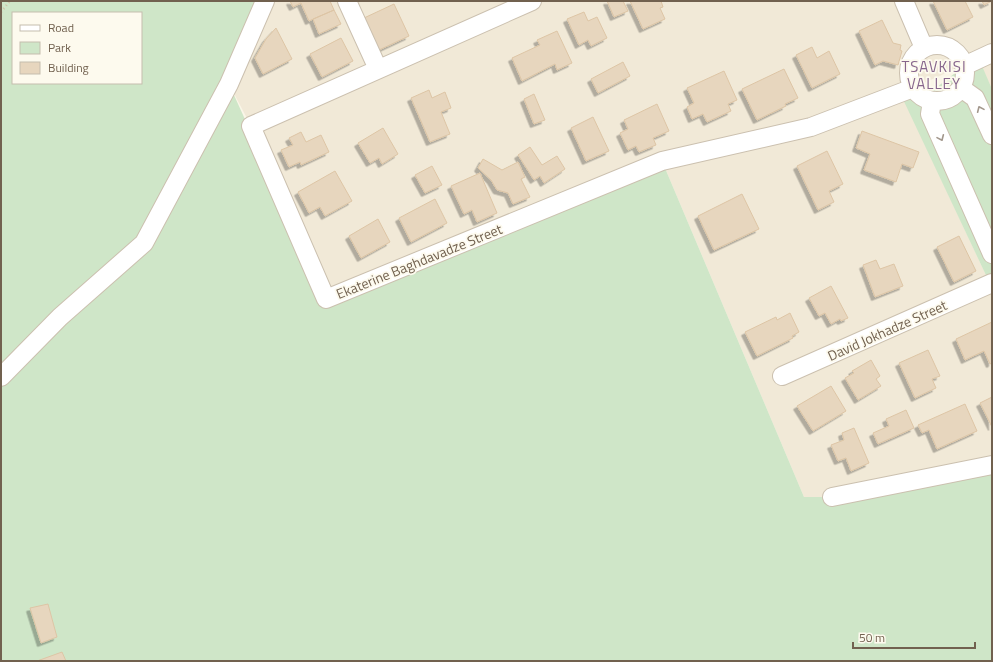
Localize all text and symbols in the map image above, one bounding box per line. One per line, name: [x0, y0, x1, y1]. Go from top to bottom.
legend: [12, 12, 142, 84]
text: Road: [48, 18, 74, 37]
text: Park: [48, 38, 71, 57]
district label: TSAVKISI VALLEY: [901, 55, 967, 95]
text: Building: [48, 58, 89, 77]
one-way arrow: [977, 105, 985, 113]
one-way arrow: [936, 134, 944, 141]
street label: Ekaterine Baghdavadze Street: [333, 218, 505, 304]
street label: David Jokhadze Street: [824, 294, 950, 366]
scale bar: [853, 624, 975, 650]
text: 50 m: [859, 628, 885, 647]

